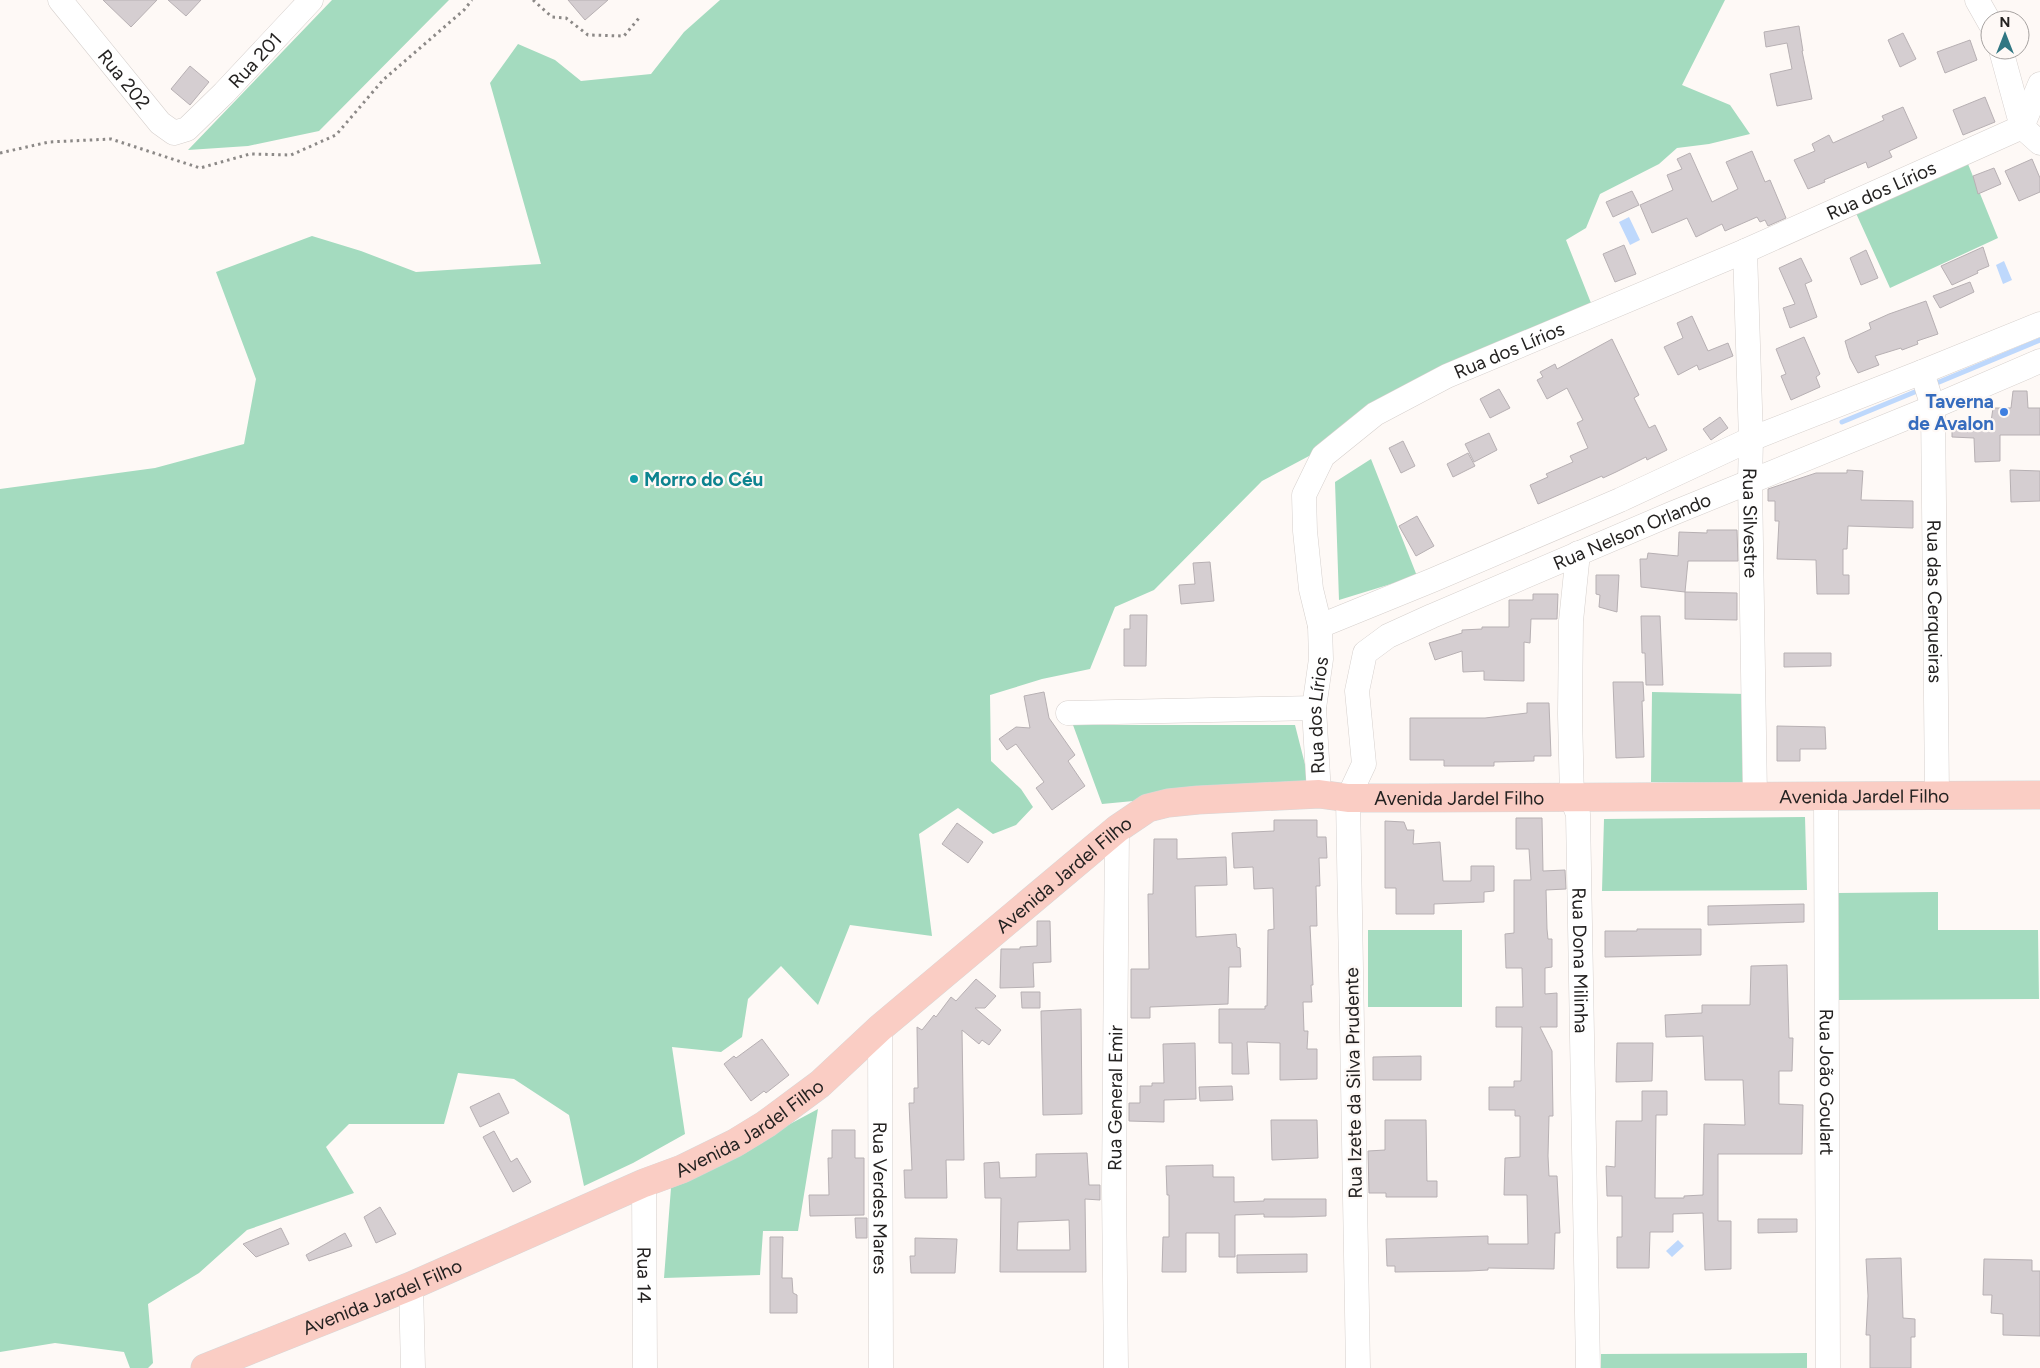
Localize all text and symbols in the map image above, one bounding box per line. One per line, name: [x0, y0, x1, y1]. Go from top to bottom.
north arrow: [1980, 10, 2030, 60]
text: N: [2000, 14, 2010, 31]
street label: Rua 201: [224, 28, 287, 93]
street label: Rua 202: [93, 45, 155, 114]
street label: Rua dos Lírios: [1823, 156, 1940, 225]
street label: Rua dos Lírios: [1451, 317, 1568, 384]
place label: Taverna de Avalon: [1908, 390, 1994, 435]
marker: Taverna de Avalon: [1998, 406, 2010, 418]
place label: Morro do Céu: [644, 468, 763, 491]
street label: Rua Silvestre: [1738, 468, 1763, 578]
marker: Morro do Céu: [628, 473, 640, 485]
street label: Rua Nelson Orlando: [1550, 488, 1714, 575]
street label: Rua das Cerqueiras: [1922, 520, 1947, 683]
street label: Rua dos Lírios: [1303, 655, 1333, 775]
street label: Avenida Jardel Filho: [1779, 784, 1949, 808]
street label: Avenida Jardel Filho: [1374, 786, 1544, 810]
street label: Avenida Jardel Filho: [991, 811, 1136, 938]
street label: Rua Dona Milinha: [1567, 887, 1593, 1034]
street label: Rua Izete da Silva Prudente: [1340, 967, 1367, 1199]
street label: Rua João Goulart: [1815, 1009, 1838, 1155]
street label: Rua General Emir: [1103, 1024, 1127, 1171]
street label: Avenida Jardel Filho: [672, 1074, 828, 1182]
street label: Rua Verdes Mares: [868, 1122, 892, 1275]
street label: Rua 14: [632, 1247, 656, 1304]
street label: Avenida Jardel Filho: [299, 1254, 466, 1340]

